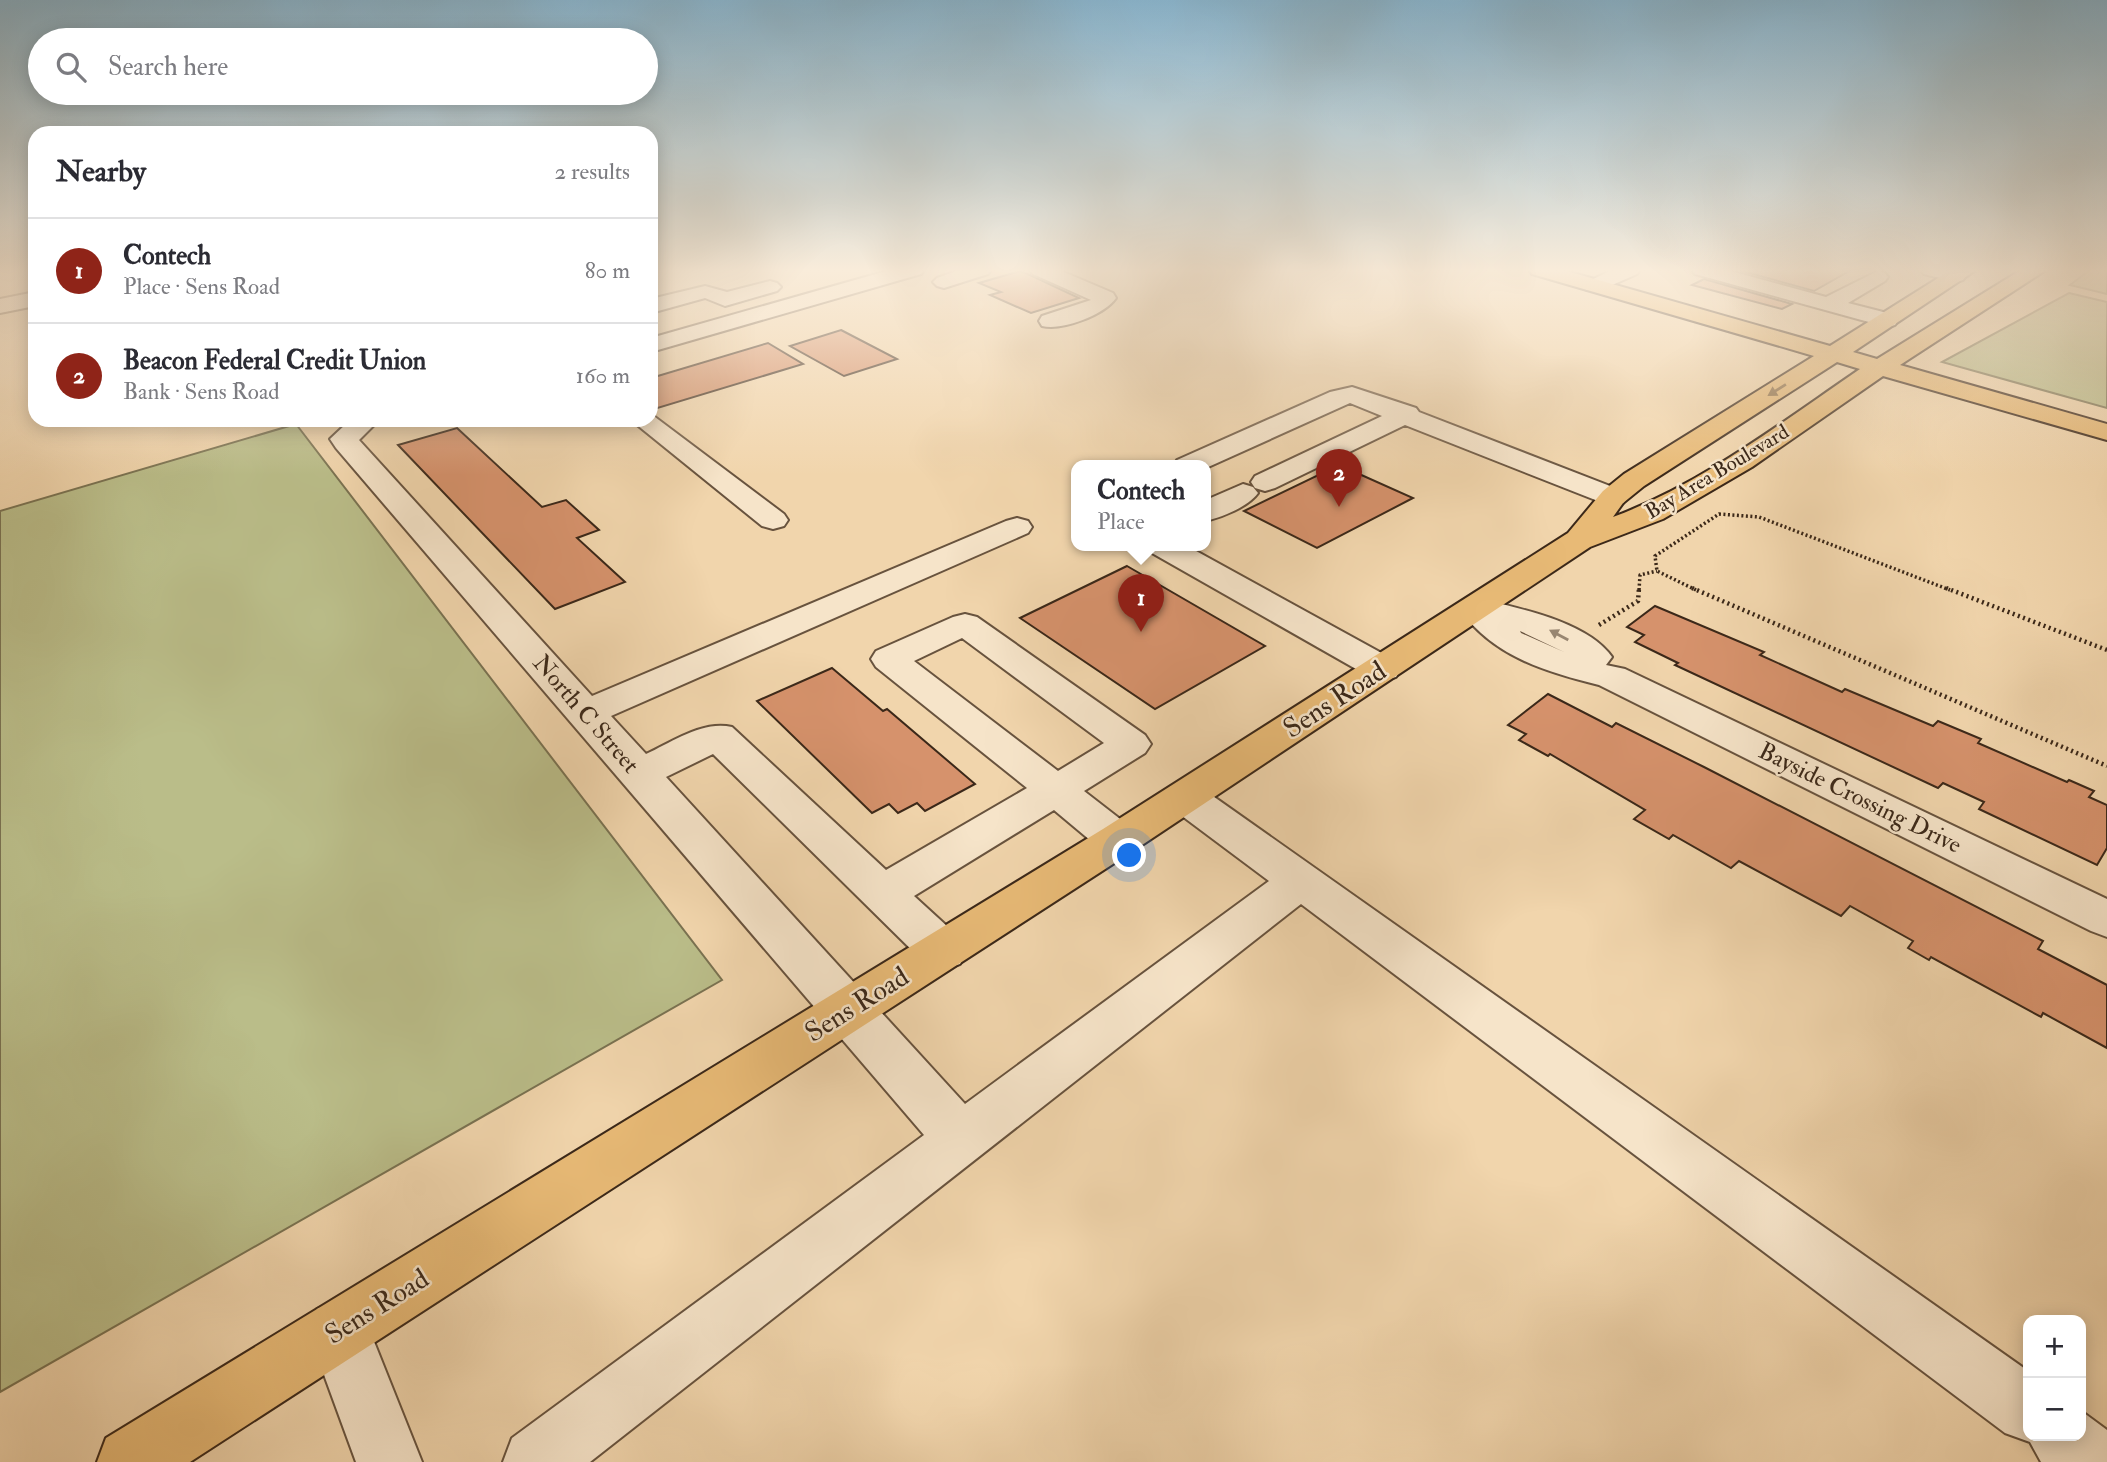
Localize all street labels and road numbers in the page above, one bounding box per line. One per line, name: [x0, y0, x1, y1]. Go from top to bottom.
street label: Bay Area Boulevard: [1640, 418, 1794, 526]
street label: North C Street: [526, 648, 646, 780]
street label: Sens Road: [1277, 654, 1393, 746]
street label: Bayside Crossing Drive: [1753, 735, 1967, 861]
street label: Sens Road: [799, 959, 916, 1051]
street label: Sens Road: [319, 1261, 436, 1353]

